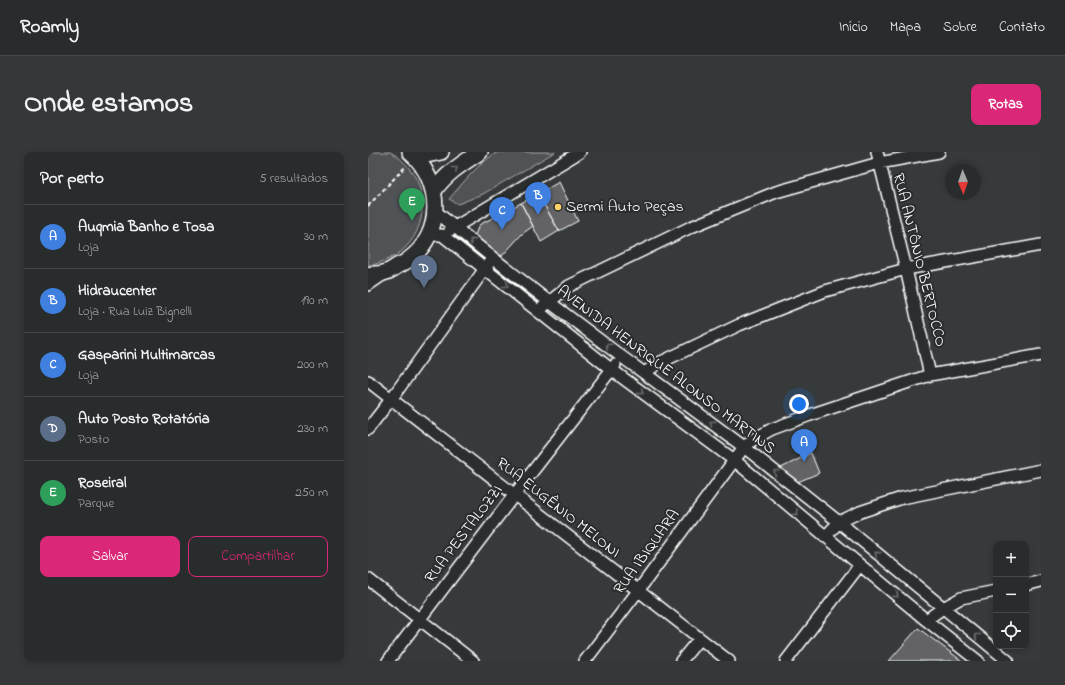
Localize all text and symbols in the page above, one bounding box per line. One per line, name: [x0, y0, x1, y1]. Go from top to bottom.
text: Roamly: [20, 14, 79, 41]
text: Início: [839, 17, 868, 38]
text: Mapa: [890, 17, 921, 38]
text: Sobre: [943, 17, 977, 38]
text: Contato: [999, 17, 1045, 38]
text: Onde estamos: [24, 84, 193, 125]
button: Rotas: [971, 84, 1041, 125]
north arrow: [945, 164, 981, 200]
text: Por perto: [40, 166, 104, 191]
one-way arrow: [450, 167, 457, 174]
text: 5 resultados: [259, 169, 328, 188]
street label: RUA ANTÔNIO BERTOCCO: [886, 171, 952, 349]
pin: B: [525, 182, 551, 215]
pin: E: [399, 188, 425, 221]
place label: Sermi Auto Peças: [566, 195, 684, 219]
pin: C: [489, 197, 515, 230]
marker: Sermi Auto Peças: [553, 202, 563, 212]
text: Auqmia Banho e Tosa: [78, 216, 214, 238]
text: A: [49, 227, 57, 246]
text: 30 m: [304, 227, 328, 246]
text: Loja: [78, 238, 99, 257]
one-way arrow: [469, 238, 476, 245]
pin: D: [411, 255, 437, 288]
text: Hidraucenter: [78, 280, 156, 302]
one-way arrow: [501, 280, 508, 287]
street label: AVENIDA HENRIQUE ALONSO MARTINS: [552, 280, 780, 460]
text: B: [49, 291, 57, 310]
text: 190 m: [301, 291, 328, 310]
text: Loja · Rua Luiz Bignelli: [78, 302, 192, 321]
text: Gasparini Multimarcas: [78, 344, 215, 366]
one-way arrow: [605, 344, 612, 351]
text: C: [49, 355, 57, 374]
text: 200 m: [297, 355, 328, 374]
text: Loja: [78, 366, 99, 385]
one-way arrow: [637, 387, 644, 394]
your location: [789, 394, 809, 414]
text: Auto Posto Rotatória: [78, 408, 210, 430]
text: D: [48, 419, 58, 438]
text: 230 m: [297, 419, 328, 438]
one-way arrow: [710, 421, 717, 428]
pin: A: [791, 429, 817, 462]
text: Posto: [78, 430, 109, 449]
street label: RUA EUGÊNIO MELONI: [491, 452, 625, 564]
one-way arrow: [773, 470, 780, 477]
text: Roseiral: [78, 472, 126, 494]
street label: RUA PESTALOZZI: [419, 480, 509, 588]
text: E: [49, 483, 57, 502]
text: 250 m: [295, 483, 328, 502]
text: Parque: [78, 494, 114, 513]
street label: RUA IBIQUARA: [608, 504, 686, 600]
one-way arrow: [791, 508, 798, 515]
button: Salvar: [40, 536, 180, 577]
button: Compartilhar: [188, 536, 328, 577]
map controls: [993, 541, 1029, 649]
button: +: [993, 541, 1029, 577]
one-way arrow: [875, 551, 882, 558]
button: −: [993, 577, 1029, 613]
one-way arrow: [891, 591, 899, 598]
button: locate: [993, 613, 1029, 649]
one-way arrow: [975, 634, 982, 641]

